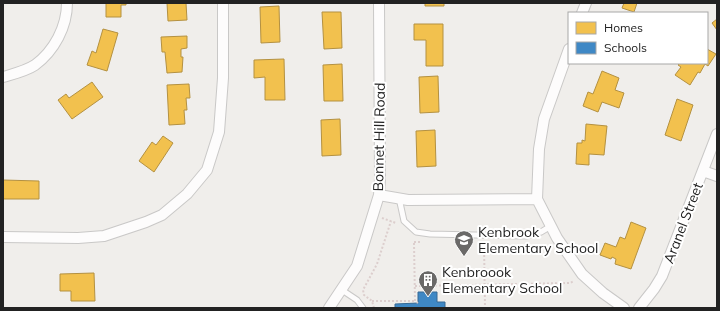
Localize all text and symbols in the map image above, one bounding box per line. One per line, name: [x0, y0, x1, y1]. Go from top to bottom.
legend: [568, 12, 708, 64]
text: Homes: [604, 20, 643, 35]
text: Schools: [604, 40, 647, 55]
street label: Bonnet Hill Road: [369, 82, 389, 192]
street label: Aranel Street: [659, 180, 707, 266]
place label: Kenbrook Elementary School: [478, 223, 598, 257]
school or university icon: Kenbrook Elementary School: [453, 229, 475, 257]
place label: Kenbroook Elementary School: [442, 263, 562, 297]
building icon: Kenbroook Elementary School: [417, 269, 439, 297]

